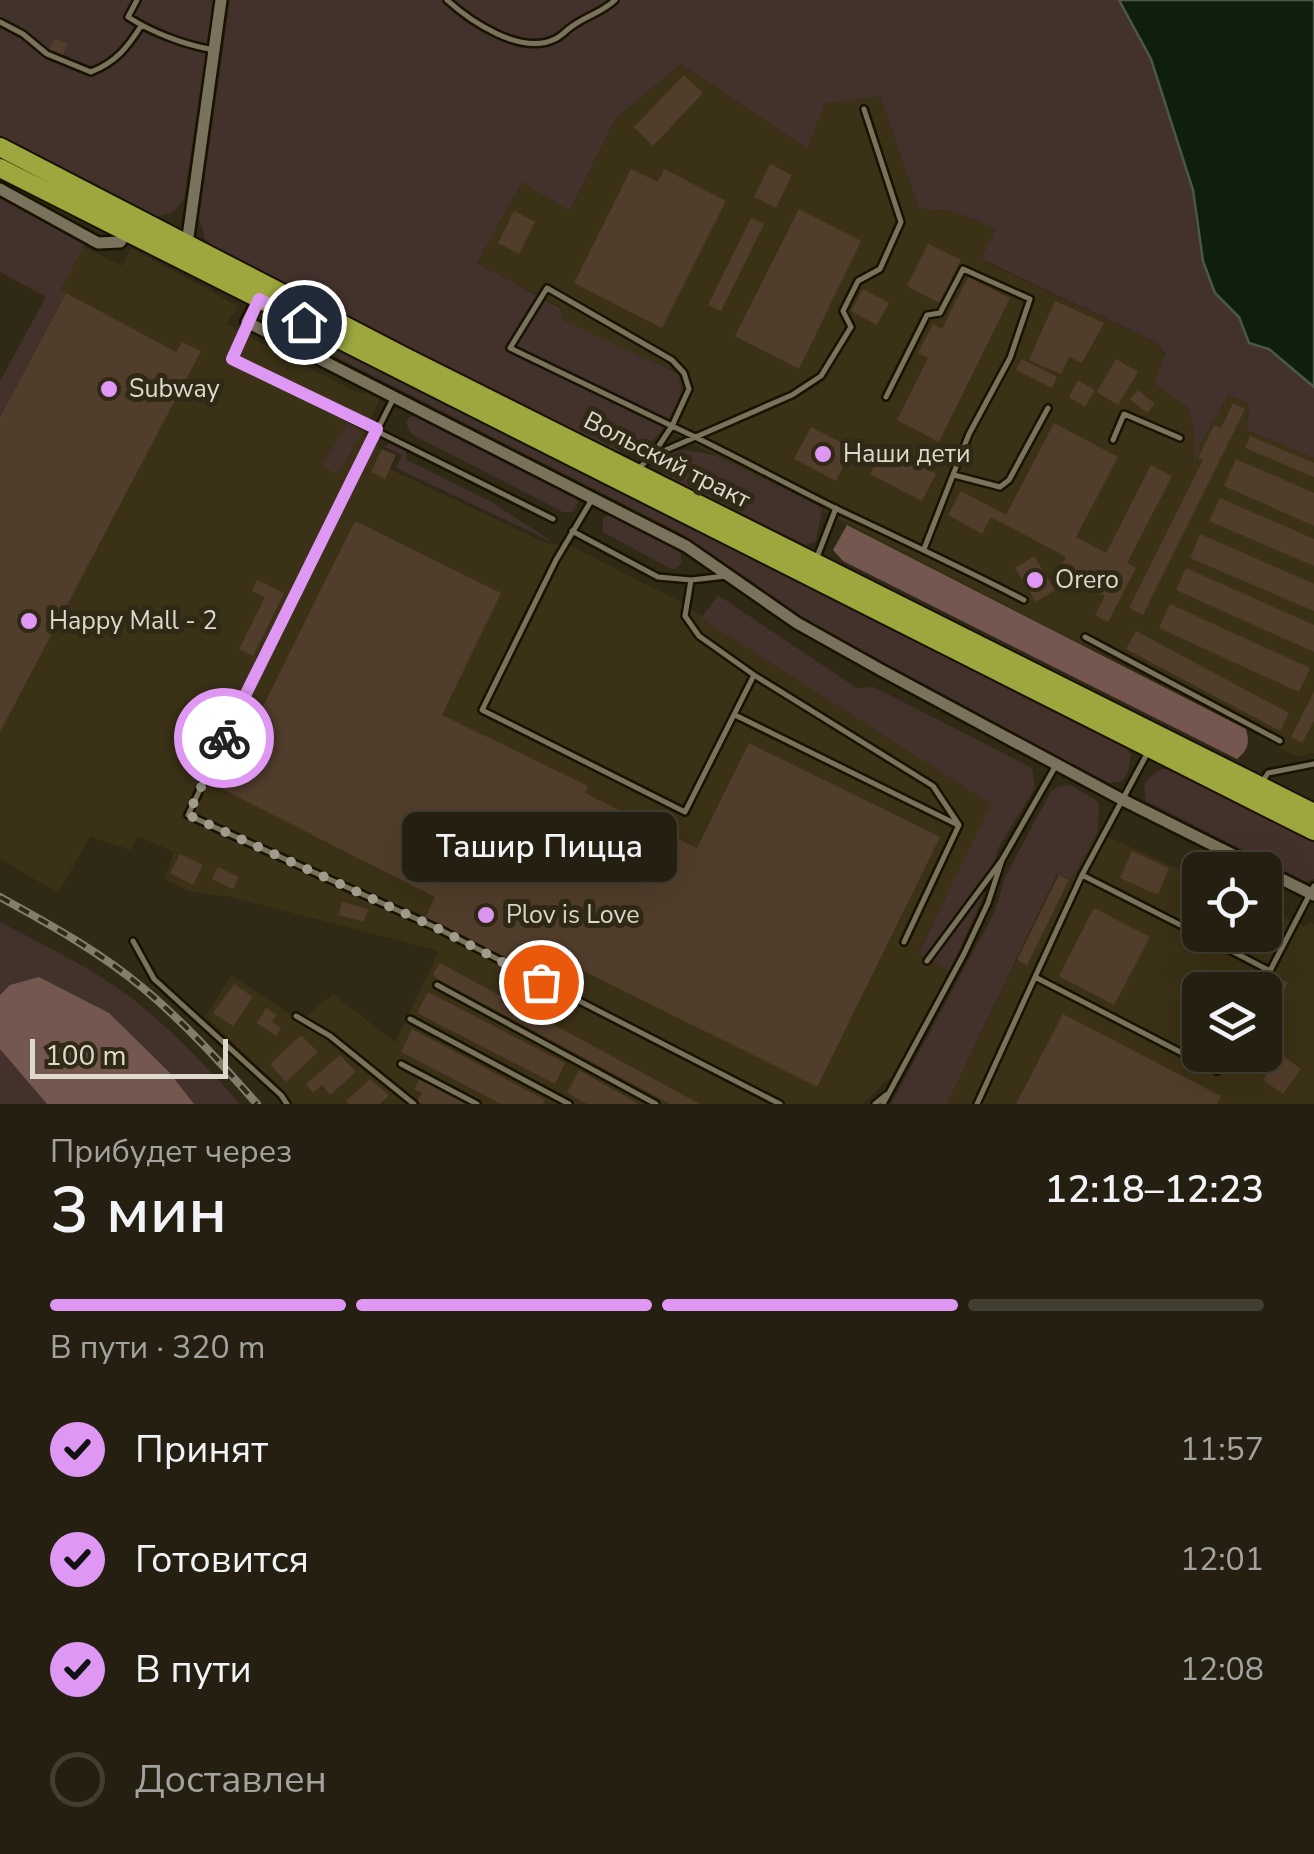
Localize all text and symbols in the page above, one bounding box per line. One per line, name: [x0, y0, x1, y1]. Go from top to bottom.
pin: [262, 280, 347, 365]
icon: home: [277, 295, 332, 350]
place label: Subway: [129, 372, 220, 406]
marker: Subway: [98, 378, 120, 400]
street label: Вольский тракт: [578, 403, 756, 517]
place label: Наши дети: [843, 437, 971, 471]
marker: Наши дети: [812, 443, 834, 465]
place label: Orero: [1055, 563, 1119, 597]
marker: Orero: [1024, 569, 1046, 591]
place label: Happy Mall - 2: [49, 604, 217, 638]
marker: Happy Mall - 2: [18, 610, 40, 632]
courier: [174, 688, 274, 788]
icon: bike: [197, 711, 252, 766]
callout: Ташир Пицца: [404, 812, 678, 882]
text: Ташир Пицца: [436, 825, 643, 868]
map controls: [1182, 852, 1282, 1072]
button: locate: [1182, 852, 1282, 952]
place label: Plov is Love: [506, 898, 640, 932]
marker: Plov is Love: [475, 904, 497, 926]
pin: [499, 940, 584, 1025]
icon: bag: [514, 955, 569, 1010]
button: layers: [1182, 972, 1282, 1072]
scale bar: [30, 1034, 228, 1078]
text: 100 m: [45, 1037, 127, 1075]
text: Прибудет через: [50, 1130, 292, 1173]
text: 12:18–12:23: [1045, 1164, 1264, 1215]
text: 3 мин: [50, 1166, 227, 1255]
text: В пути · 320 m: [50, 1326, 265, 1369]
icon: check: [50, 1422, 105, 1477]
text: Принят: [135, 1424, 268, 1475]
text: 11:57: [1180, 1428, 1264, 1471]
icon: check: [50, 1532, 105, 1587]
text: Готовится: [135, 1534, 309, 1585]
text: 12:01: [1180, 1538, 1264, 1581]
icon: check: [50, 1642, 105, 1697]
text: В пути: [135, 1644, 252, 1695]
text: 12:08: [1180, 1648, 1264, 1691]
text: Доставлен: [135, 1754, 327, 1805]

